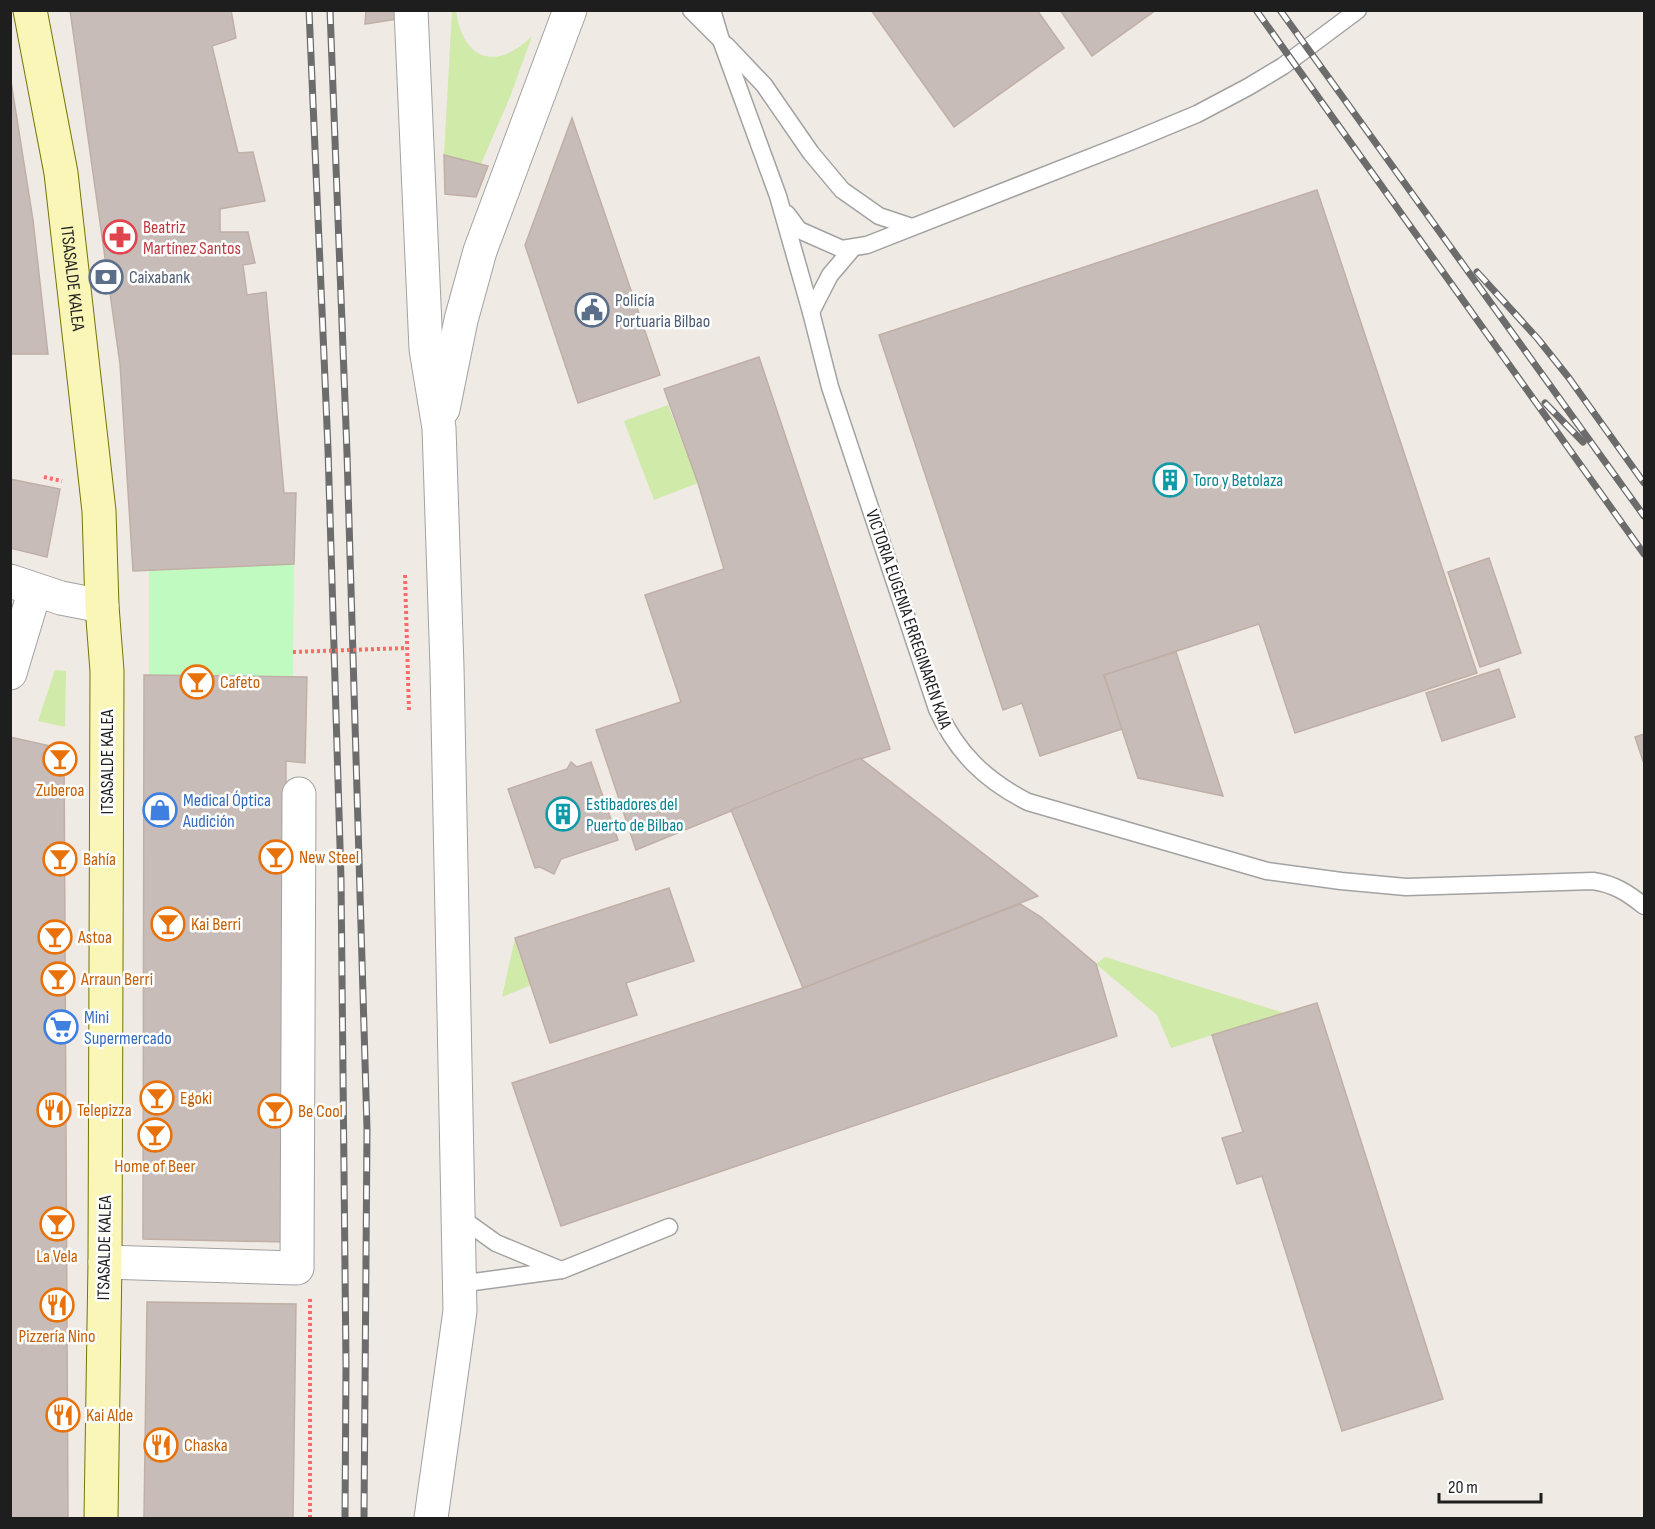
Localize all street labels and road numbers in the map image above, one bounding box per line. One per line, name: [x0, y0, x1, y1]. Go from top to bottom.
street label: ITSASALDE KALEA: [56, 225, 89, 332]
street label: VICTORIA EUGENIA ERREGINAREN KAIA: [861, 507, 956, 732]
street label: ITSASALDE KALEA: [97, 709, 118, 814]
street label: ITSASALDE KALEA: [93, 1195, 116, 1301]

